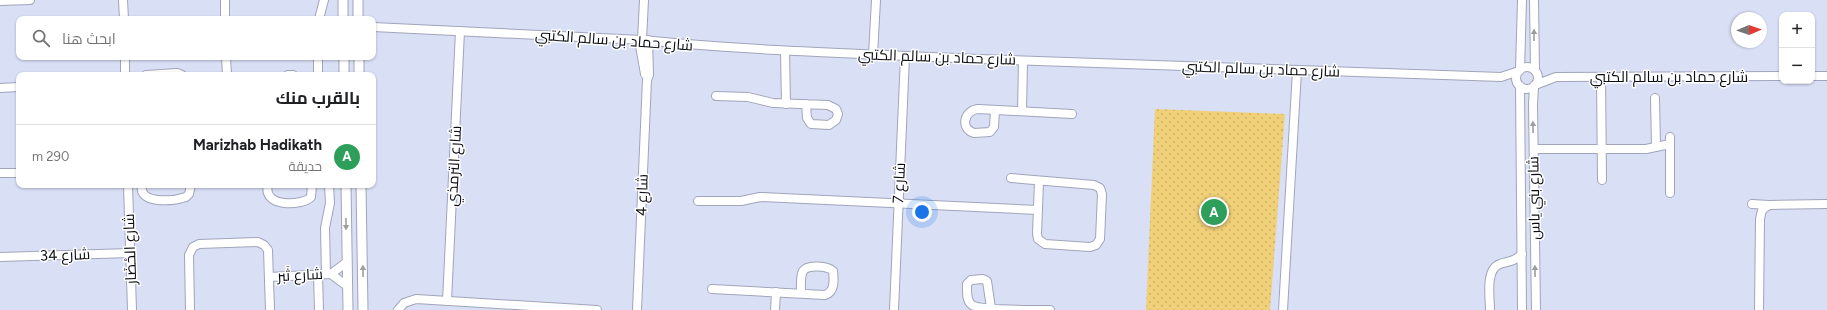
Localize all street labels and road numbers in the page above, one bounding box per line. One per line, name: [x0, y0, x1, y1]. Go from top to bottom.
street label: شارع حماد بن سالم الكتبي: [534, 25, 694, 57]
street label: شارع حماد بن سالم الكتبي: [857, 45, 1016, 72]
street label: شارع حماد بن سالم الكتبي: [1181, 57, 1340, 84]
street label: شارع حماد بن سالم الكتبي: [1590, 68, 1748, 89]
street label: شارع الترمذي: [443, 125, 468, 207]
street label: شارع بني ياس: [1524, 156, 1547, 240]
street label: شارع 7: [889, 162, 911, 204]
street label: شارع 4: [632, 174, 654, 216]
street label: شارع الحْضَار: [120, 213, 142, 286]
street label: شارع 34: [40, 245, 90, 267]
street label: شارع ثَبر: [276, 264, 323, 287]

